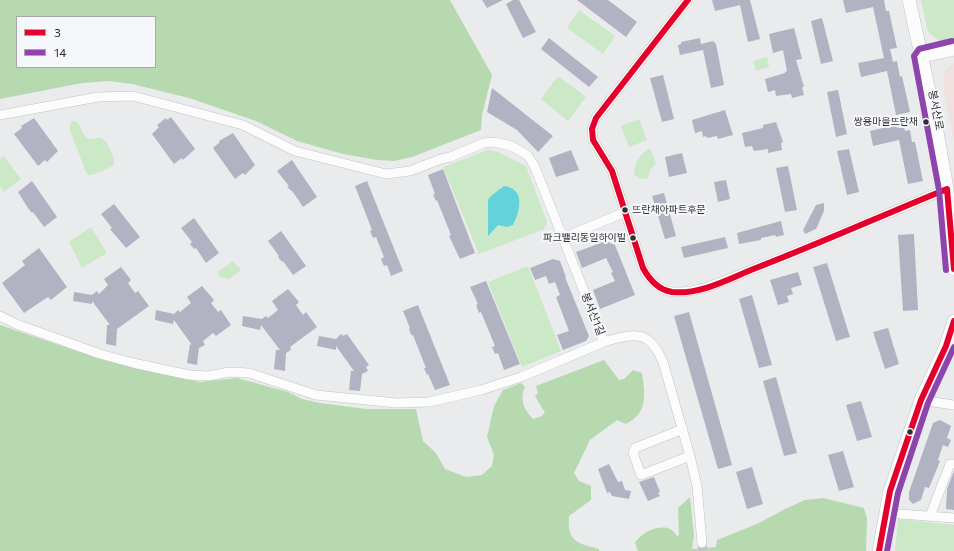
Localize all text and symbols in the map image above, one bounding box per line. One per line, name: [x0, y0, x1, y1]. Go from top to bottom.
legend: [16, 16, 156, 68]
text: 3: [54, 25, 61, 39]
text: 14: [54, 45, 66, 59]
street label: 봉서산로: [926, 89, 946, 131]
place label: 쌍용마을뜨란채: [854, 116, 918, 128]
marker: 쌍용마을뜨란채: [921, 117, 931, 127]
place label: 뜨란채아파트후문: [632, 204, 706, 216]
marker: 뜨란채아파트후문: [620, 205, 630, 215]
place label: 파크밸리동일하이빌: [543, 232, 626, 244]
marker: 파크밸리동일하이빌: [628, 233, 638, 243]
street label: 봉서산1길: [578, 291, 608, 337]
unlabelled marker: [905, 427, 915, 437]

